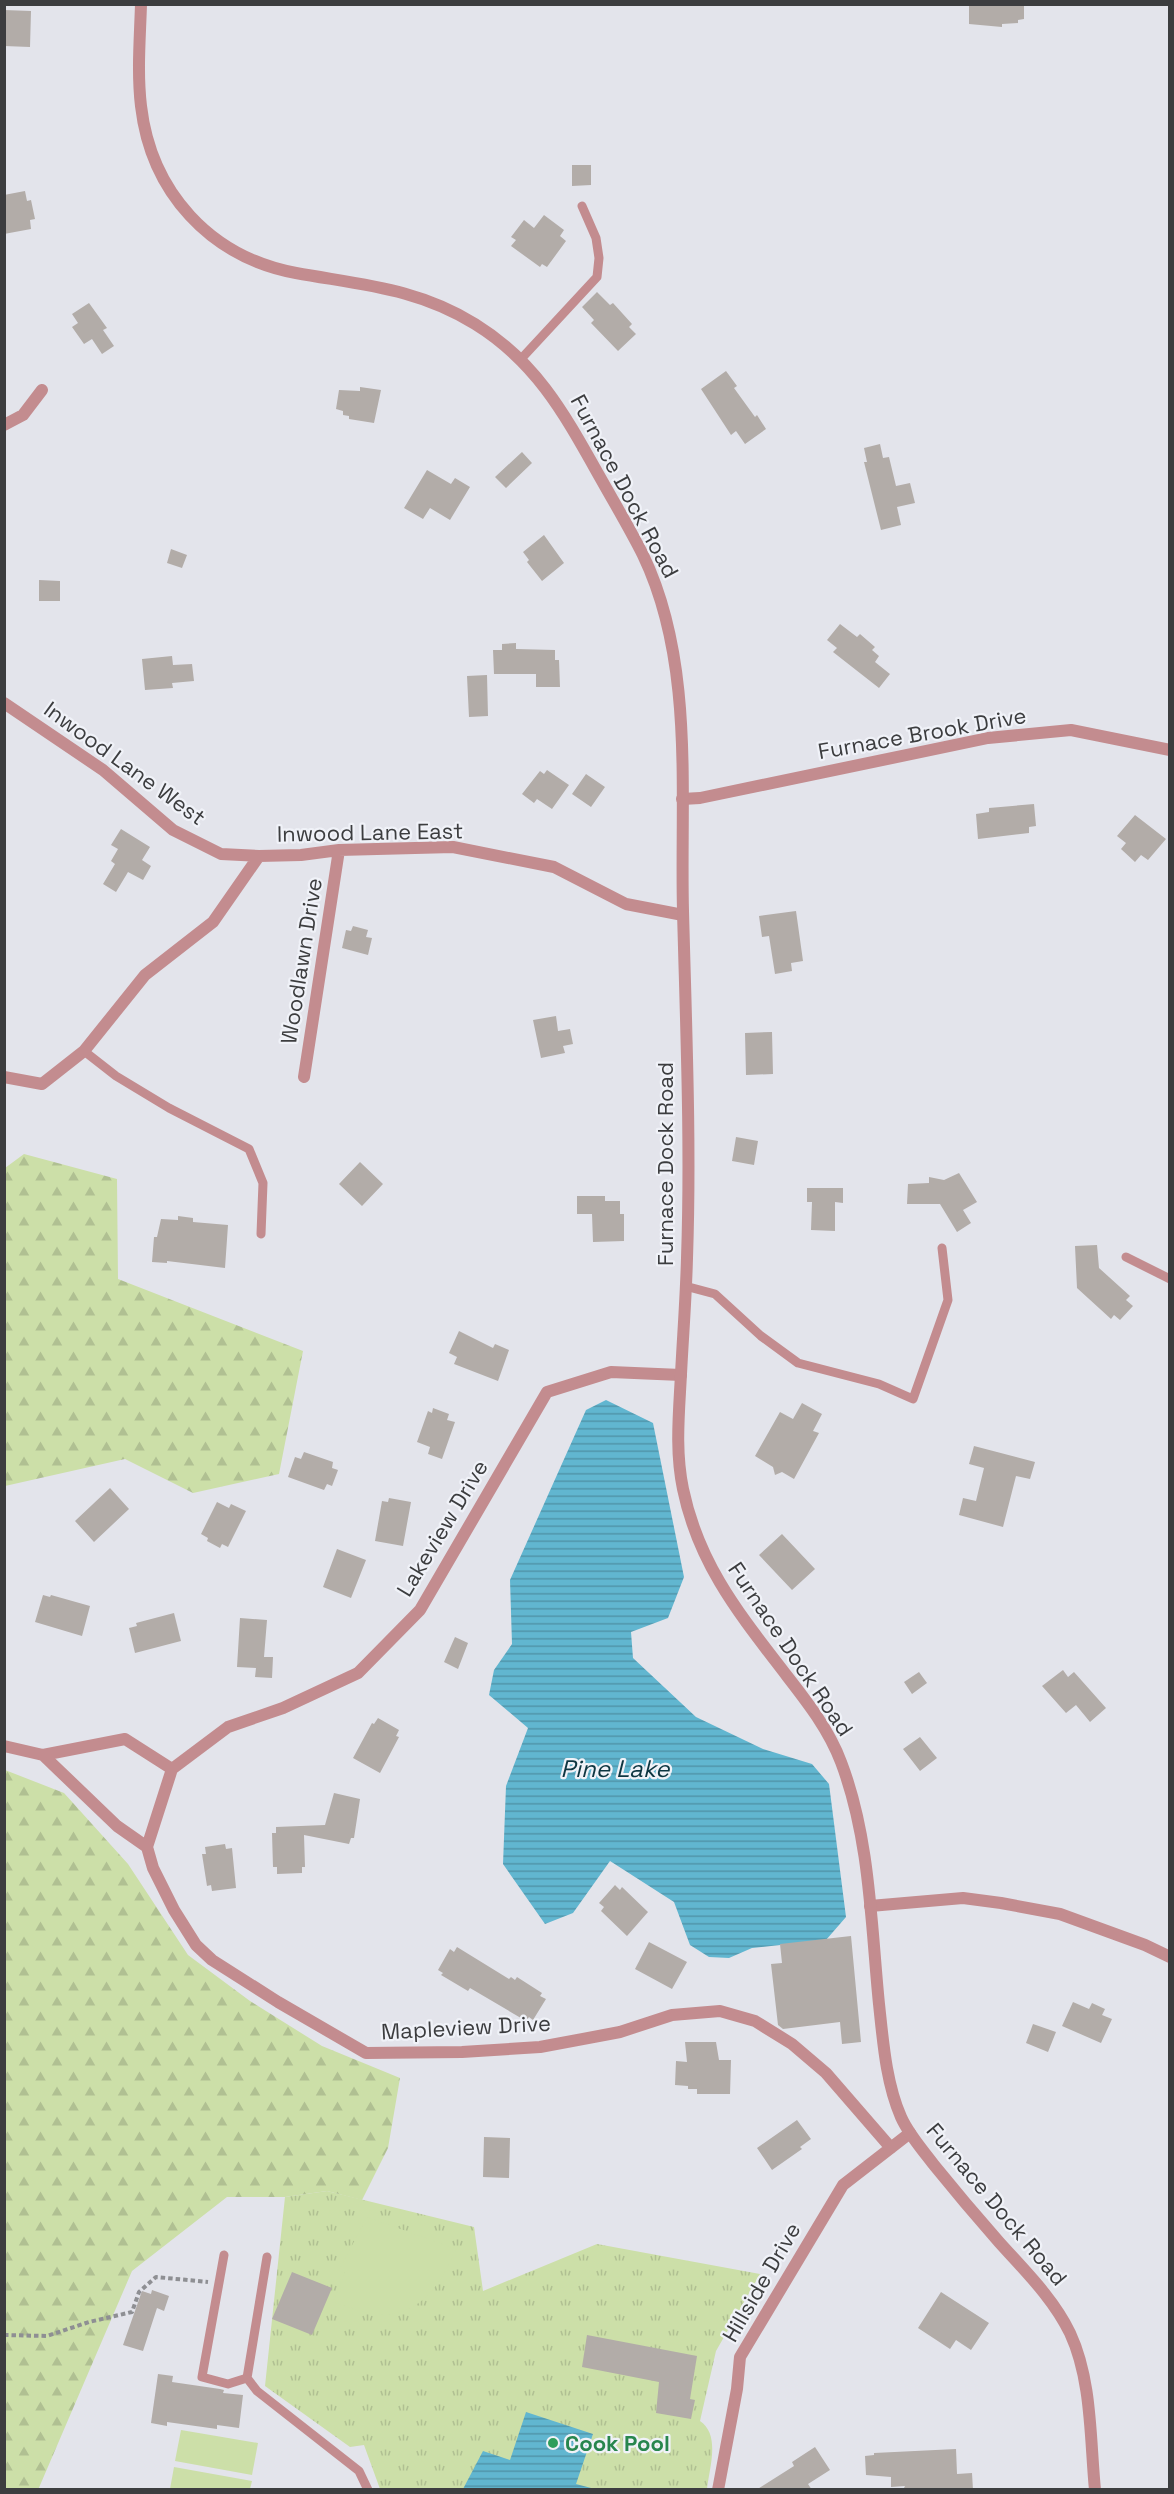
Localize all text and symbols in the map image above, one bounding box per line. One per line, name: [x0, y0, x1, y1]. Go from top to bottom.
street label: Furnace Dock Road: [565, 389, 685, 583]
street label: Inwood Lane West: [39, 695, 211, 831]
street label: Furnace Brook Drive: [816, 701, 1028, 765]
street label: Inwood Lane East: [277, 816, 463, 848]
street label: Woodlawn Drive: [274, 876, 328, 1046]
street label: Furnace Dock Road: [651, 1062, 679, 1266]
street label: Lakeview Drive: [390, 1455, 494, 1601]
street label: Furnace Dock Road: [722, 1557, 860, 1741]
water label: Pine Lake: [561, 1753, 670, 1784]
street label: Mapleview Drive: [380, 2009, 552, 2045]
street label: Furnace Dock Road: [921, 2117, 1073, 2291]
street label: Hillside Drive: [716, 2217, 806, 2347]
place label: Cook Pool: [565, 2429, 670, 2457]
marker: Cook Pool: [546, 2436, 560, 2450]

